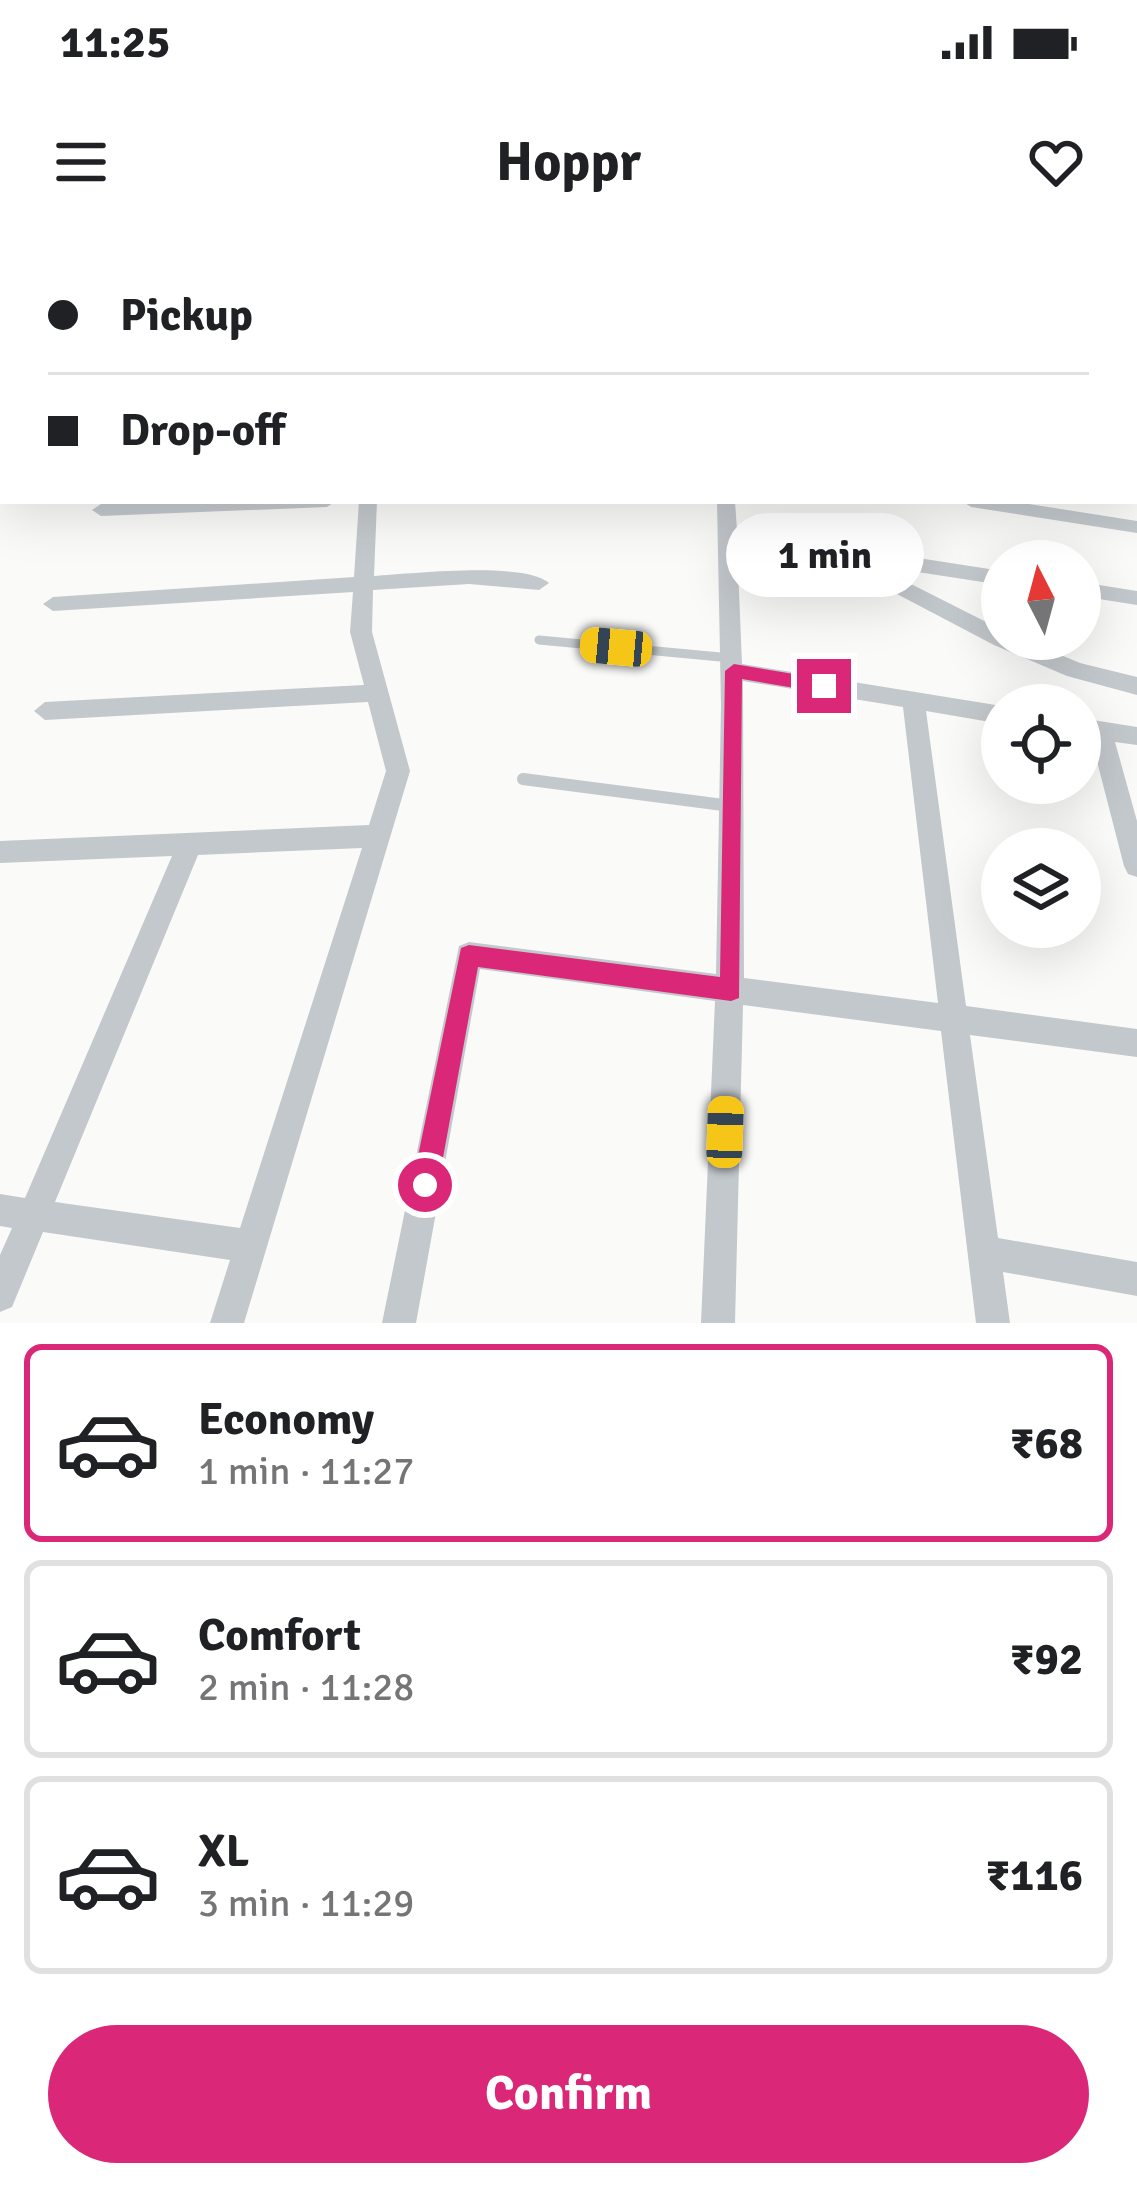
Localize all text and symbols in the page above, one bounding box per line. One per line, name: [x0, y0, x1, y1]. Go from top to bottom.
text: 11:25: [60, 15, 170, 70]
icon: menu: [48, 129, 114, 195]
text: Hoppr: [496, 129, 641, 196]
icon: heart: [1023, 129, 1089, 195]
text: Pickup: [120, 288, 253, 343]
text: Drop-off: [120, 403, 285, 458]
callout: 1 min: [725, 512, 923, 596]
text: 1 min: [778, 531, 872, 579]
north arrow: [981, 540, 1101, 660]
map controls: [981, 540, 1101, 948]
car: [579, 626, 653, 668]
route end: [797, 659, 851, 713]
button: locate: [981, 684, 1101, 804]
button: layers: [981, 828, 1101, 948]
car: [706, 1095, 744, 1169]
route start: [398, 1158, 452, 1212]
icon: car: [54, 1389, 162, 1497]
text: Economy: [198, 1392, 374, 1447]
text: ₹68: [1010, 1416, 1083, 1471]
text: 1 min · 11:27: [198, 1447, 414, 1495]
icon: car: [54, 1605, 162, 1713]
text: Comfort: [198, 1608, 361, 1663]
text: ₹92: [1010, 1632, 1083, 1687]
text: 2 min · 11:28: [198, 1663, 414, 1711]
icon: car: [54, 1821, 162, 1929]
text: XL: [198, 1824, 249, 1879]
text: ₹116: [986, 1848, 1083, 1903]
text: 3 min · 11:29: [198, 1879, 414, 1927]
button: Confirm: [48, 2025, 1089, 2163]

